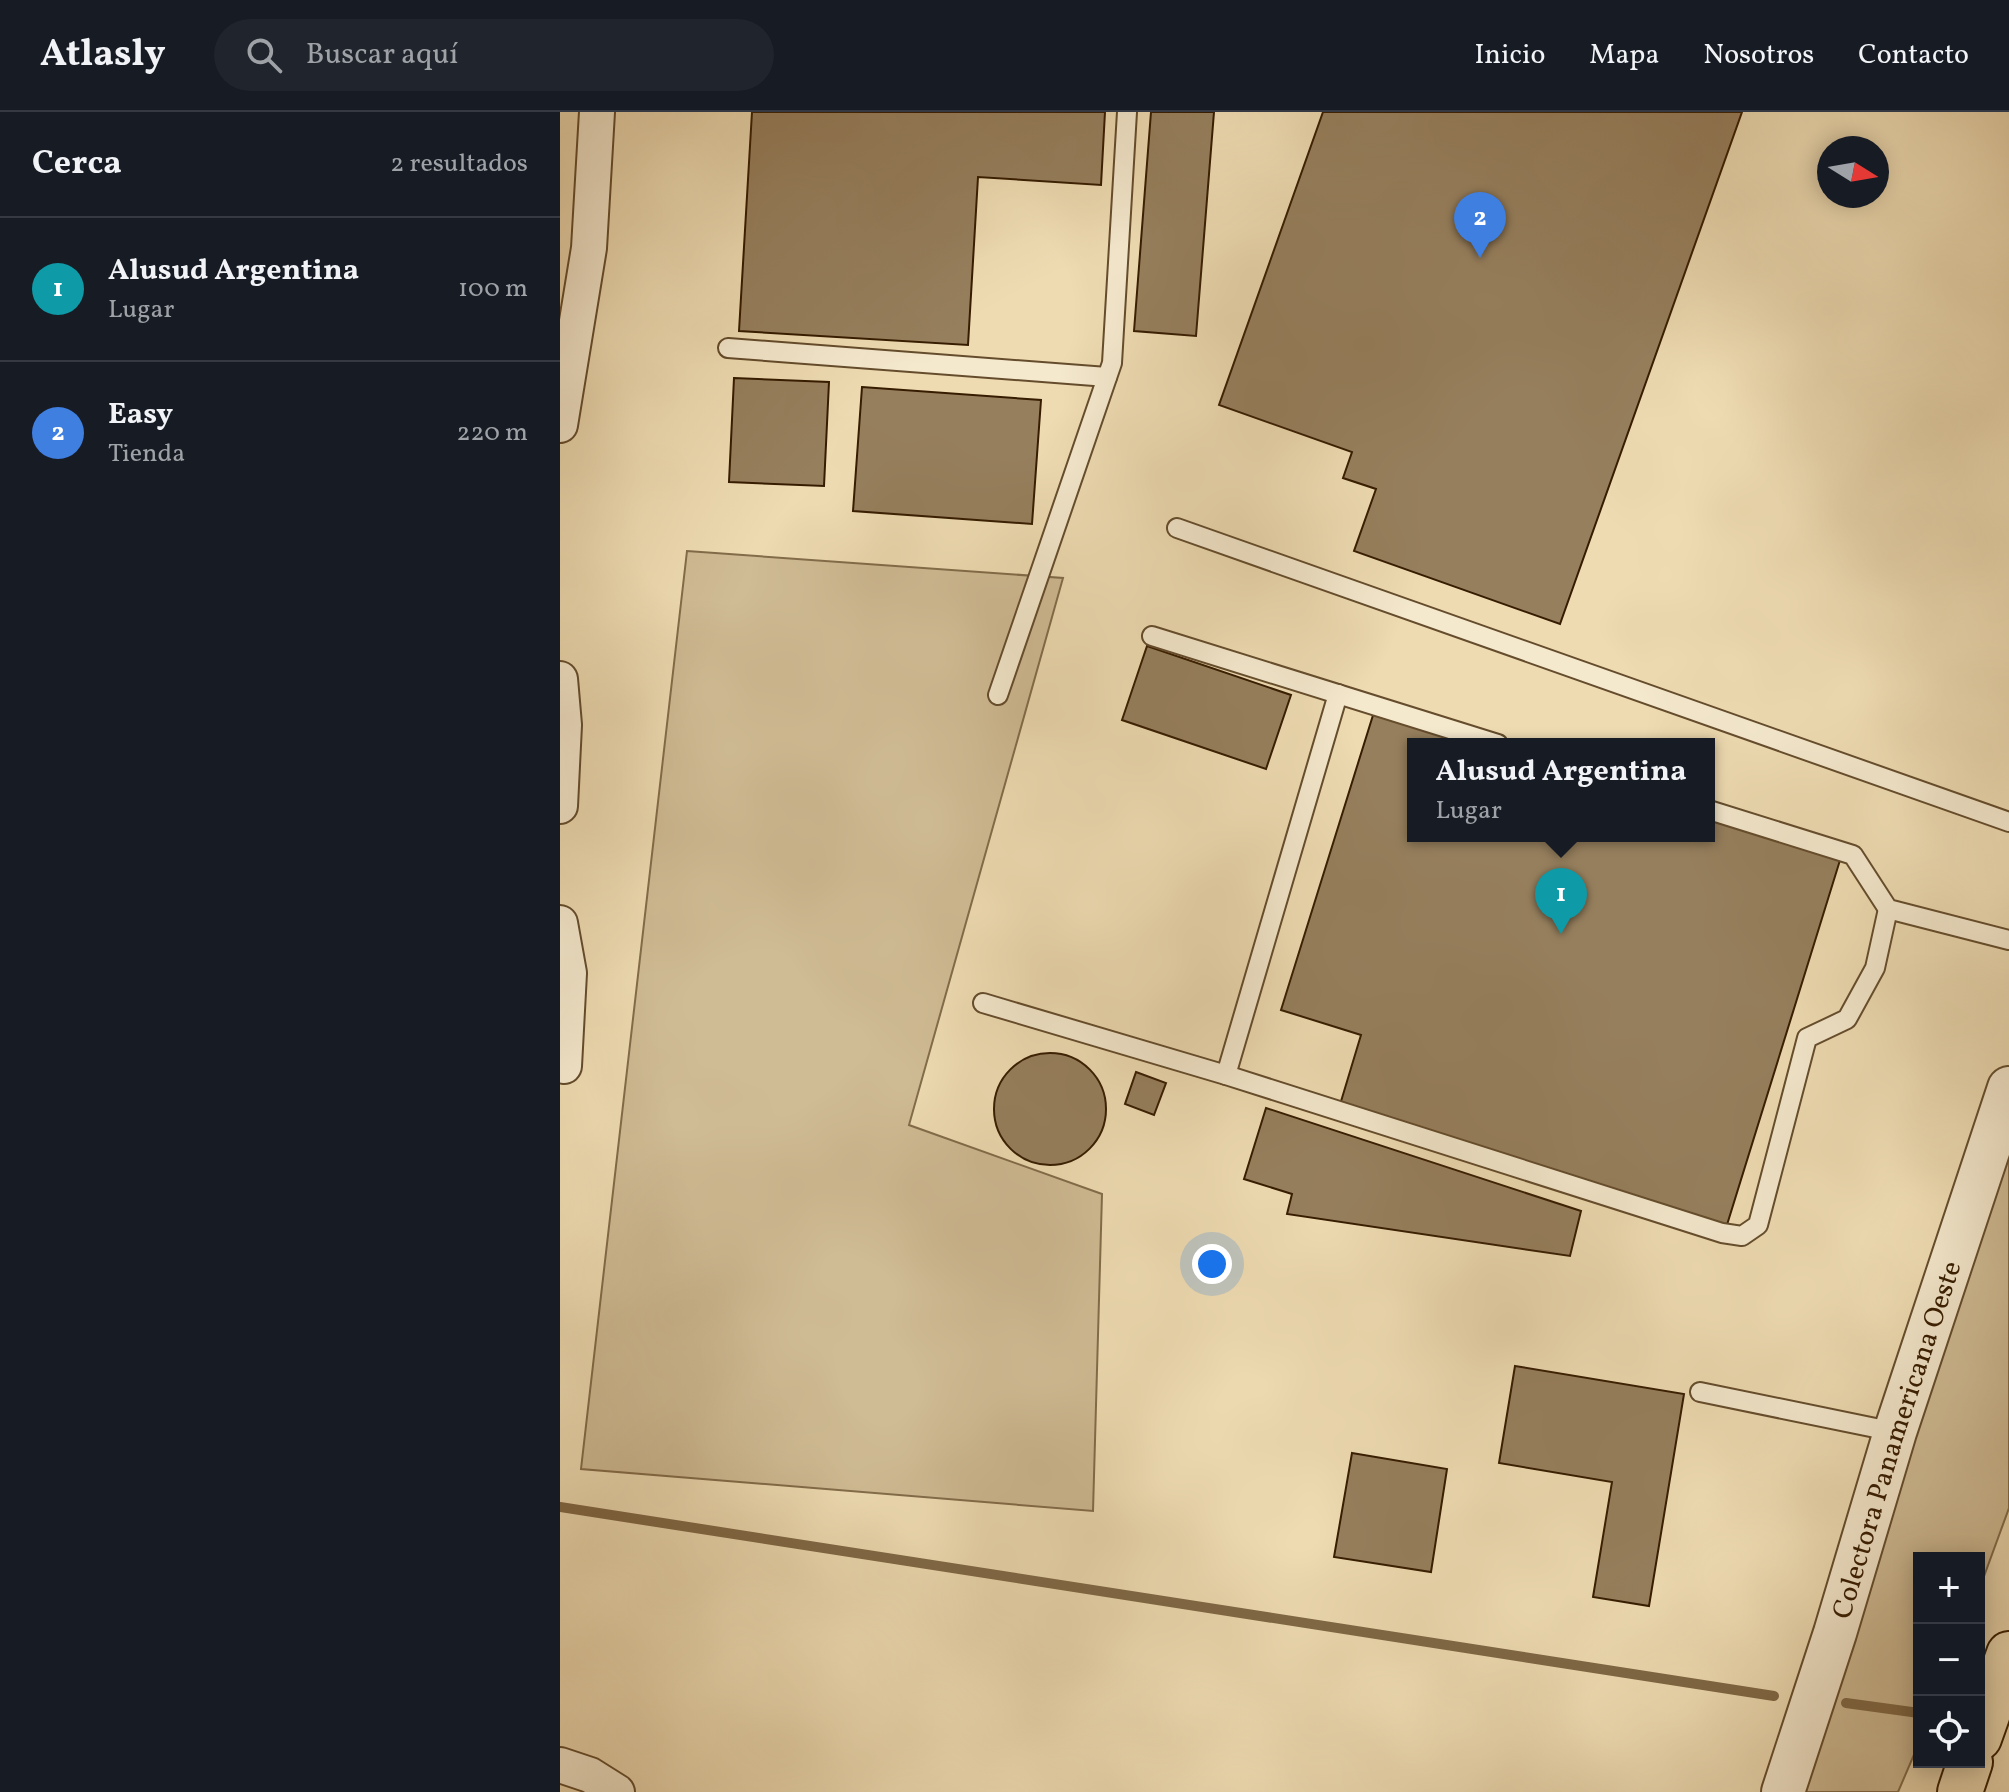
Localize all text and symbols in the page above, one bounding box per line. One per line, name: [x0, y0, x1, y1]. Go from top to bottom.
search box: [214, 19, 774, 91]
text: Atlasly: [40, 29, 166, 82]
icon: search: [242, 33, 286, 77]
text: Buscar aquí: [306, 34, 458, 76]
text: Inicio: [1474, 36, 1545, 75]
text: Mapa: [1589, 36, 1659, 75]
text: Nosotros: [1703, 36, 1814, 75]
text: Contacto: [1858, 36, 1969, 75]
north arrow: [1817, 136, 1889, 208]
text: Cerca: [32, 141, 122, 188]
text: 2 resultados: [390, 146, 528, 182]
pin: 2: [1454, 192, 1506, 258]
text: Alusud Argentina: [108, 250, 359, 292]
text: 1: [53, 271, 63, 307]
text: 100 m: [458, 271, 528, 307]
text: Lugar: [108, 292, 174, 328]
text: Easy: [108, 394, 173, 436]
text: 2: [51, 415, 65, 451]
text: 220 m: [456, 415, 528, 451]
text: Tienda: [108, 436, 185, 472]
popup: [1407, 738, 1715, 842]
text: Alusud Argentina: [1435, 751, 1687, 793]
text: Lugar: [1435, 793, 1502, 829]
pin: 1: [1535, 868, 1587, 934]
your location: [1192, 1244, 1232, 1284]
street label: Colectora Panamericana Oeste: [1823, 1256, 1972, 1624]
map controls: [1913, 1552, 1985, 1768]
button: +: [1913, 1552, 1985, 1624]
button: −: [1913, 1624, 1985, 1696]
button: locate: [1913, 1696, 1985, 1768]

